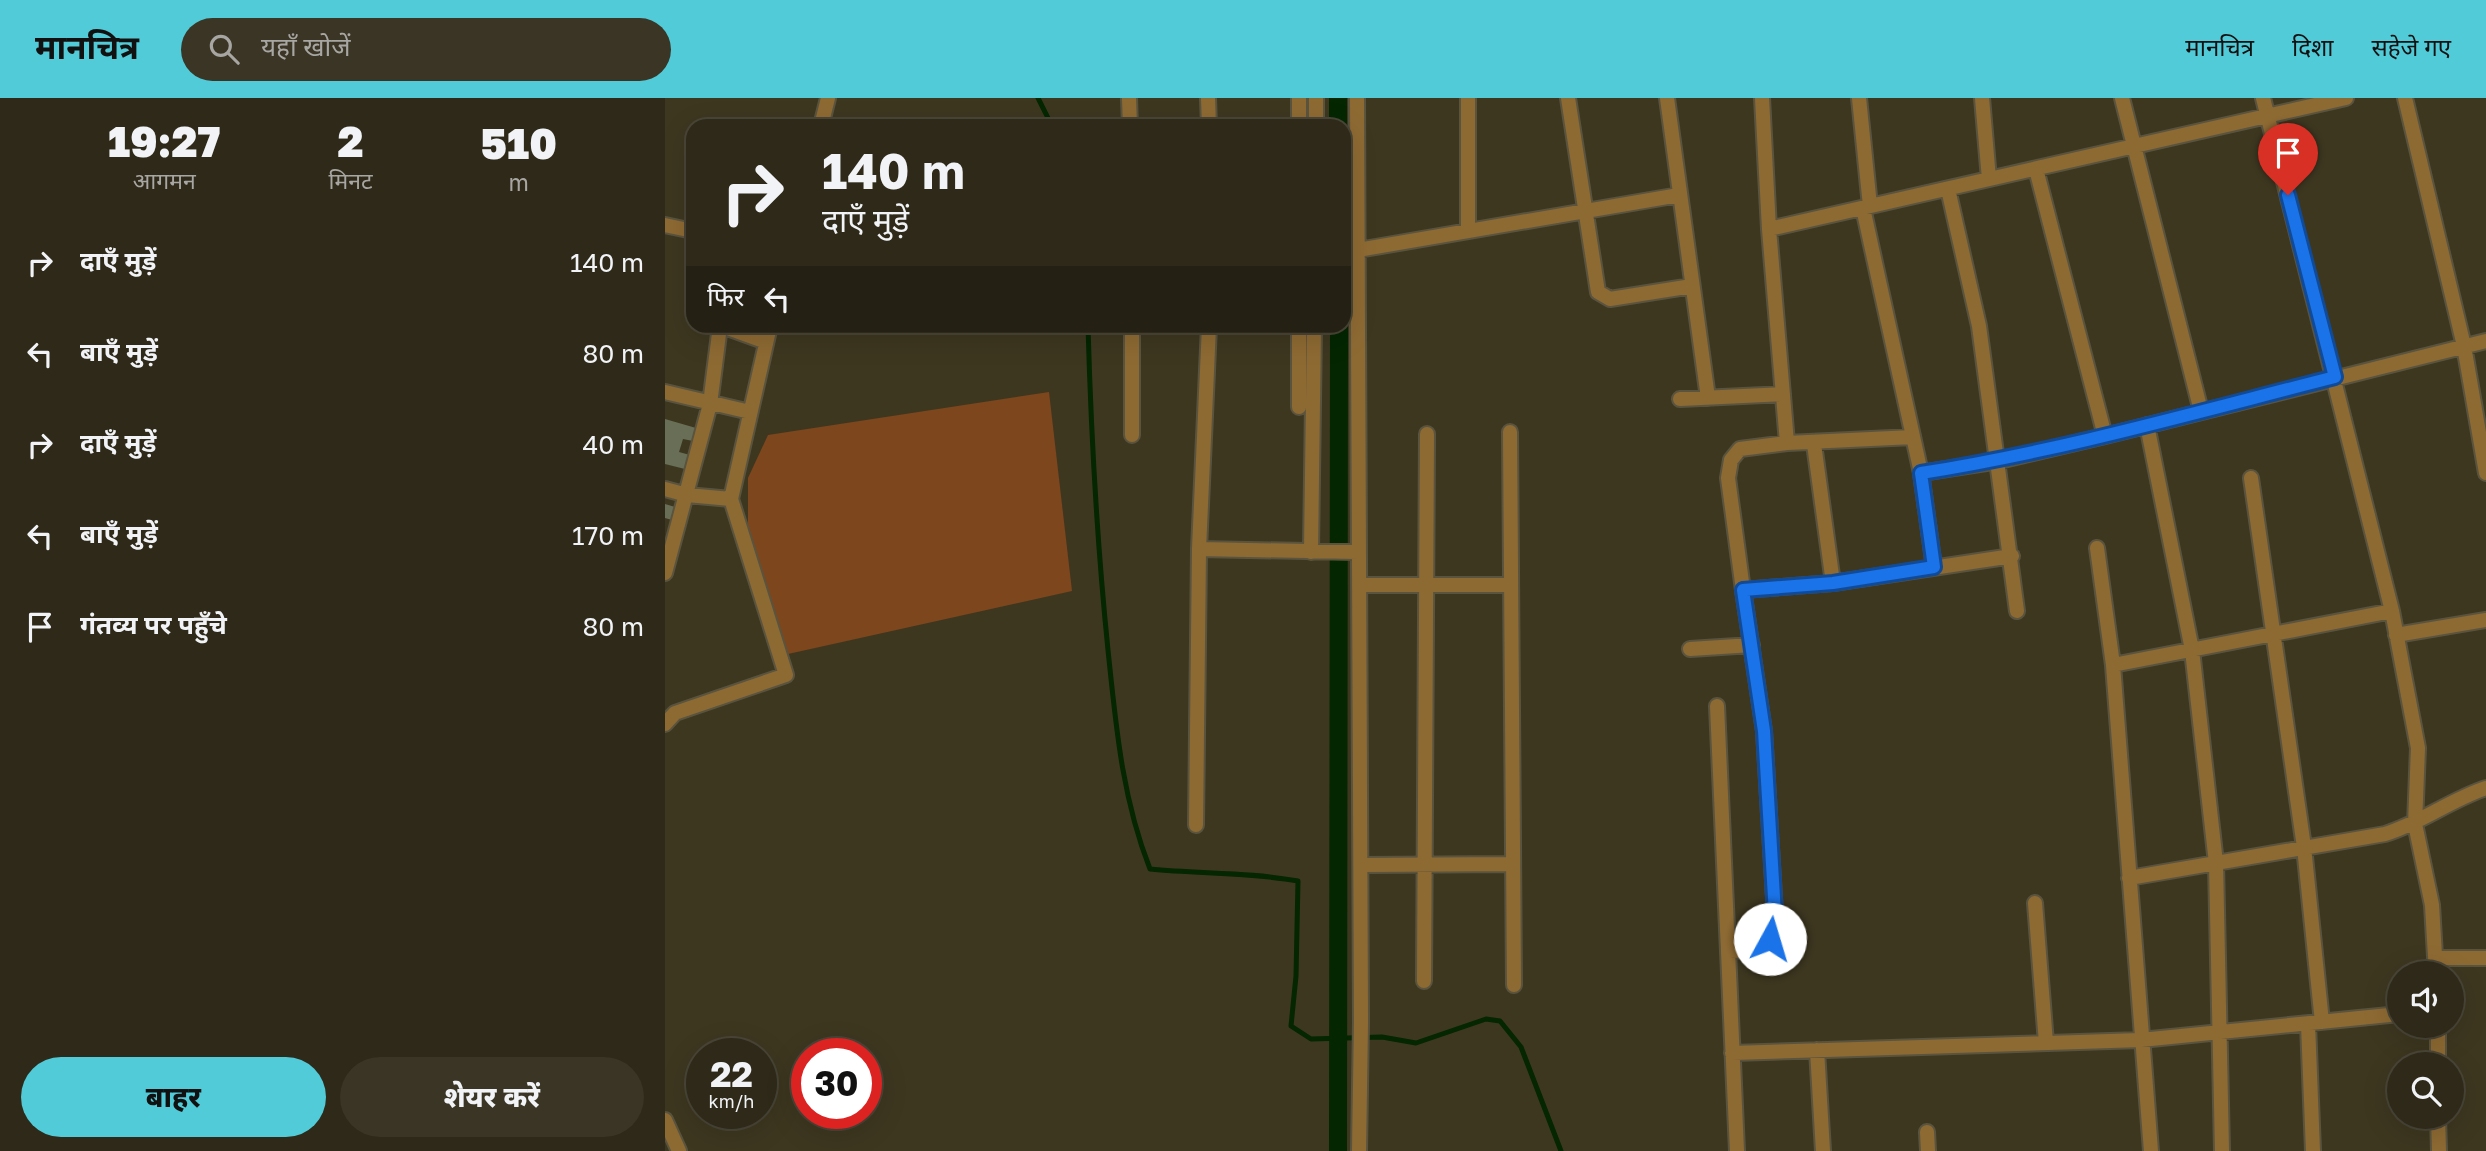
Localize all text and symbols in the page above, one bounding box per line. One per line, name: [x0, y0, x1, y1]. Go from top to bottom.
search box: [181, 18, 671, 81]
text: मानचित्र: [35, 27, 139, 66]
icon: search: [205, 30, 243, 68]
text: यहाँ खोजें: [261, 31, 350, 62]
text: मानचित्र: [2185, 32, 2254, 61]
text: दिशा: [2292, 32, 2333, 61]
text: सहेजे गए: [2371, 32, 2451, 61]
text: 19:27: [108, 116, 220, 166]
text: 2: [337, 116, 364, 166]
text: 510: [481, 118, 557, 168]
pin: [2258, 123, 2318, 195]
icon: arrive: [2269, 134, 2307, 172]
text: 140 m: [822, 141, 965, 200]
icon: right: [707, 147, 798, 238]
text: आगमन: [133, 166, 196, 194]
text: मिनट: [328, 166, 373, 194]
text: m: [509, 168, 529, 196]
text: दाएँ मुड़ें: [822, 201, 909, 239]
icon: right: [21, 244, 59, 282]
text: दाएँ मुड़ें: [80, 245, 156, 276]
text: 140 m: [570, 247, 644, 278]
icon: left: [758, 280, 796, 318]
text: फिर: [707, 281, 744, 312]
icon: left: [21, 335, 59, 373]
text: बाएँ मुड़ें: [80, 336, 158, 367]
text: 80 m: [583, 338, 644, 369]
icon: right: [21, 426, 59, 464]
text: दाएँ मुड़ें: [80, 427, 156, 458]
text: 40 m: [583, 429, 644, 460]
icon: left: [21, 517, 59, 555]
text: बाएँ मुड़ें: [80, 518, 158, 549]
text: 170 m: [572, 520, 644, 551]
icon: arrive: [21, 608, 59, 646]
text: गंतव्य पर पहुँचे: [80, 609, 227, 640]
text: 80 m: [583, 611, 644, 642]
position arrow: [1733, 902, 1807, 976]
map controls: [2387, 961, 2464, 1129]
button: sound: [2387, 961, 2464, 1038]
speed limit sign: 30: [791, 1038, 882, 1129]
button: search: [2387, 1052, 2464, 1129]
text: 22: [710, 1053, 753, 1095]
button: बाहर: [21, 1057, 326, 1137]
button: शेयर करें: [340, 1057, 644, 1137]
text: km/h: [709, 1090, 754, 1112]

